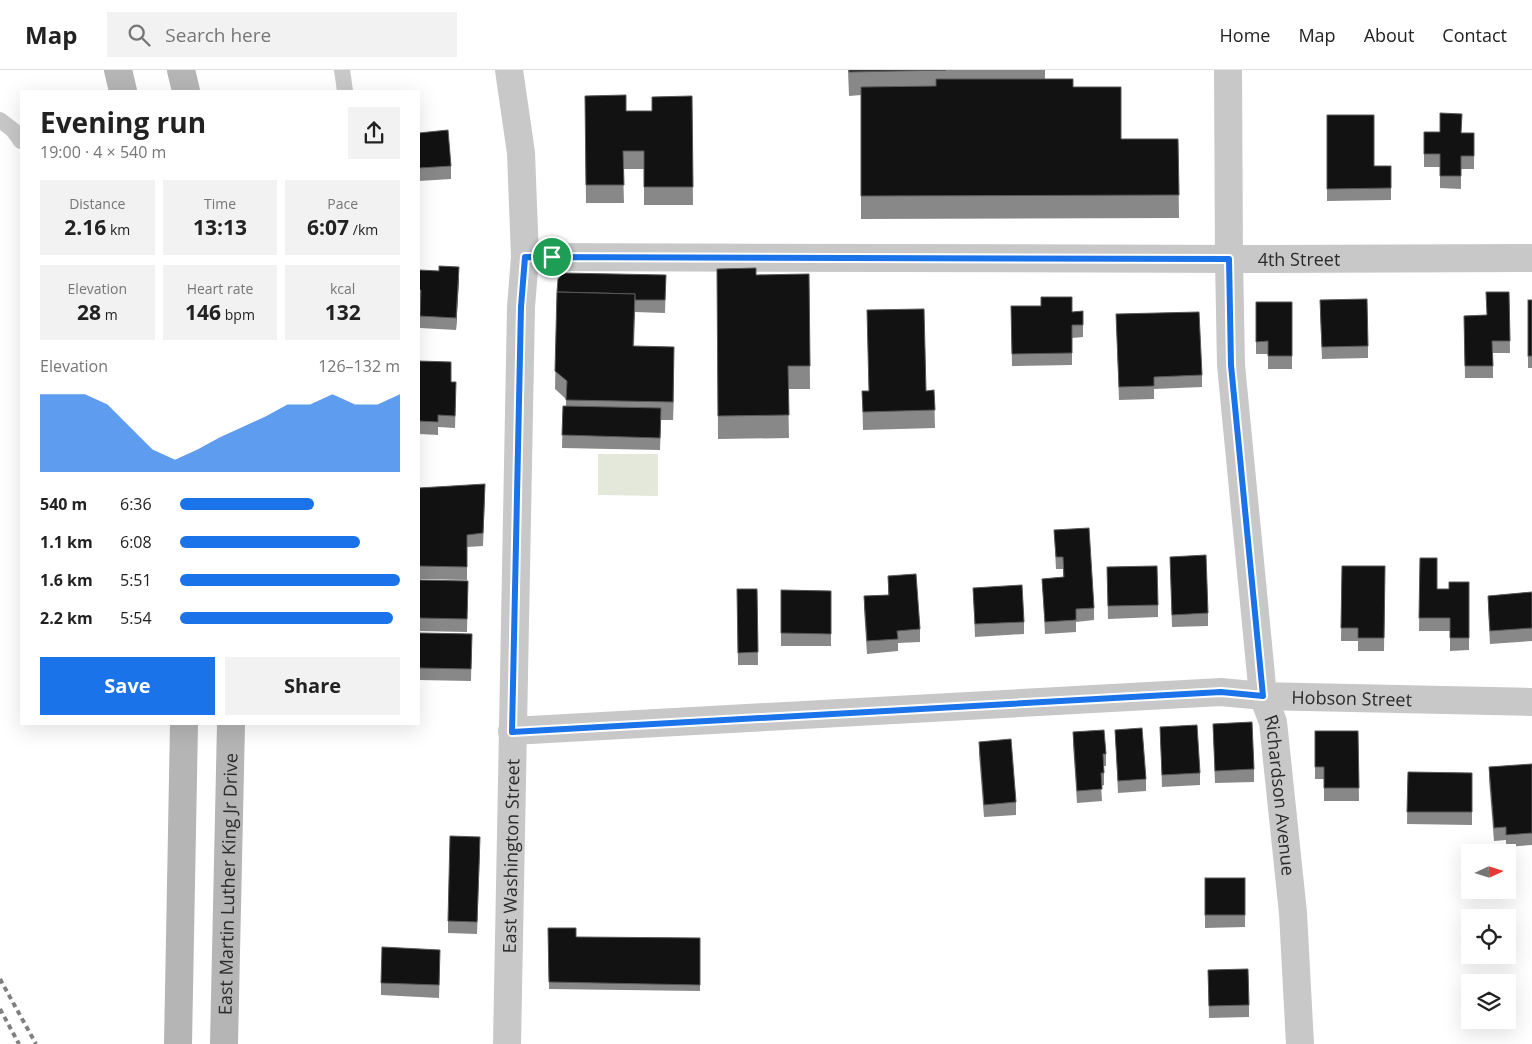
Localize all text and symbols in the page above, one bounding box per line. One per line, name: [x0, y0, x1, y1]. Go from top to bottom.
search box: [107, 12, 457, 57]
text: Map: [25, 18, 77, 51]
icon: search: [125, 21, 153, 49]
text: Search here: [165, 22, 271, 48]
text: Home: [1220, 23, 1270, 47]
text: Map: [1298, 23, 1336, 47]
text: About: [1364, 23, 1414, 47]
text: Contact: [1442, 23, 1507, 47]
text: Evening run: [40, 103, 206, 141]
button: share: [348, 107, 400, 159]
text: 19:00 · 4 × 540 m: [40, 141, 166, 163]
text: Distance: [69, 194, 125, 213]
text: Time: [204, 194, 236, 213]
text: Pace: [327, 194, 358, 213]
text: 2.16: [64, 213, 106, 241]
text: 13:13: [193, 213, 247, 241]
text: 6:07: [307, 213, 349, 241]
text: km: [106, 220, 130, 239]
text: /km: [349, 220, 378, 239]
pin: [531, 236, 573, 278]
icon: arrive: [538, 243, 566, 271]
street label: 4th Street: [1258, 247, 1340, 271]
text: Elevation: [68, 279, 127, 298]
text: Heart rate: [187, 279, 253, 298]
text: kcal: [330, 279, 355, 298]
text: 28: [77, 298, 101, 326]
text: 146: [185, 298, 221, 326]
text: 132: [325, 298, 361, 326]
text: m: [101, 305, 118, 324]
text: bpm: [221, 305, 255, 324]
text: Elevation: [40, 355, 108, 377]
text: 126–132 m: [318, 355, 400, 377]
text: 540 m: [40, 493, 87, 515]
text: 6:36: [120, 493, 152, 515]
text: 1.1 km: [40, 531, 93, 553]
text: 6:08: [120, 531, 152, 553]
text: 1.6 km: [40, 569, 93, 591]
text: 5:51: [120, 569, 152, 591]
text: 2.2 km: [40, 607, 93, 629]
text: 5:54: [120, 607, 152, 629]
button: Save: [40, 657, 215, 715]
button: Share: [225, 657, 400, 715]
street label: Hobson Street: [1291, 685, 1412, 711]
street label: Richardson Avenue: [1259, 711, 1301, 877]
street label: East Martin Luther King Jr Drive: [213, 753, 242, 1015]
street label: East Washington Street: [497, 759, 524, 954]
north arrow: [1461, 844, 1516, 899]
map controls: [1461, 844, 1516, 1029]
button: locate: [1461, 909, 1516, 964]
button: layers: [1461, 974, 1516, 1029]

